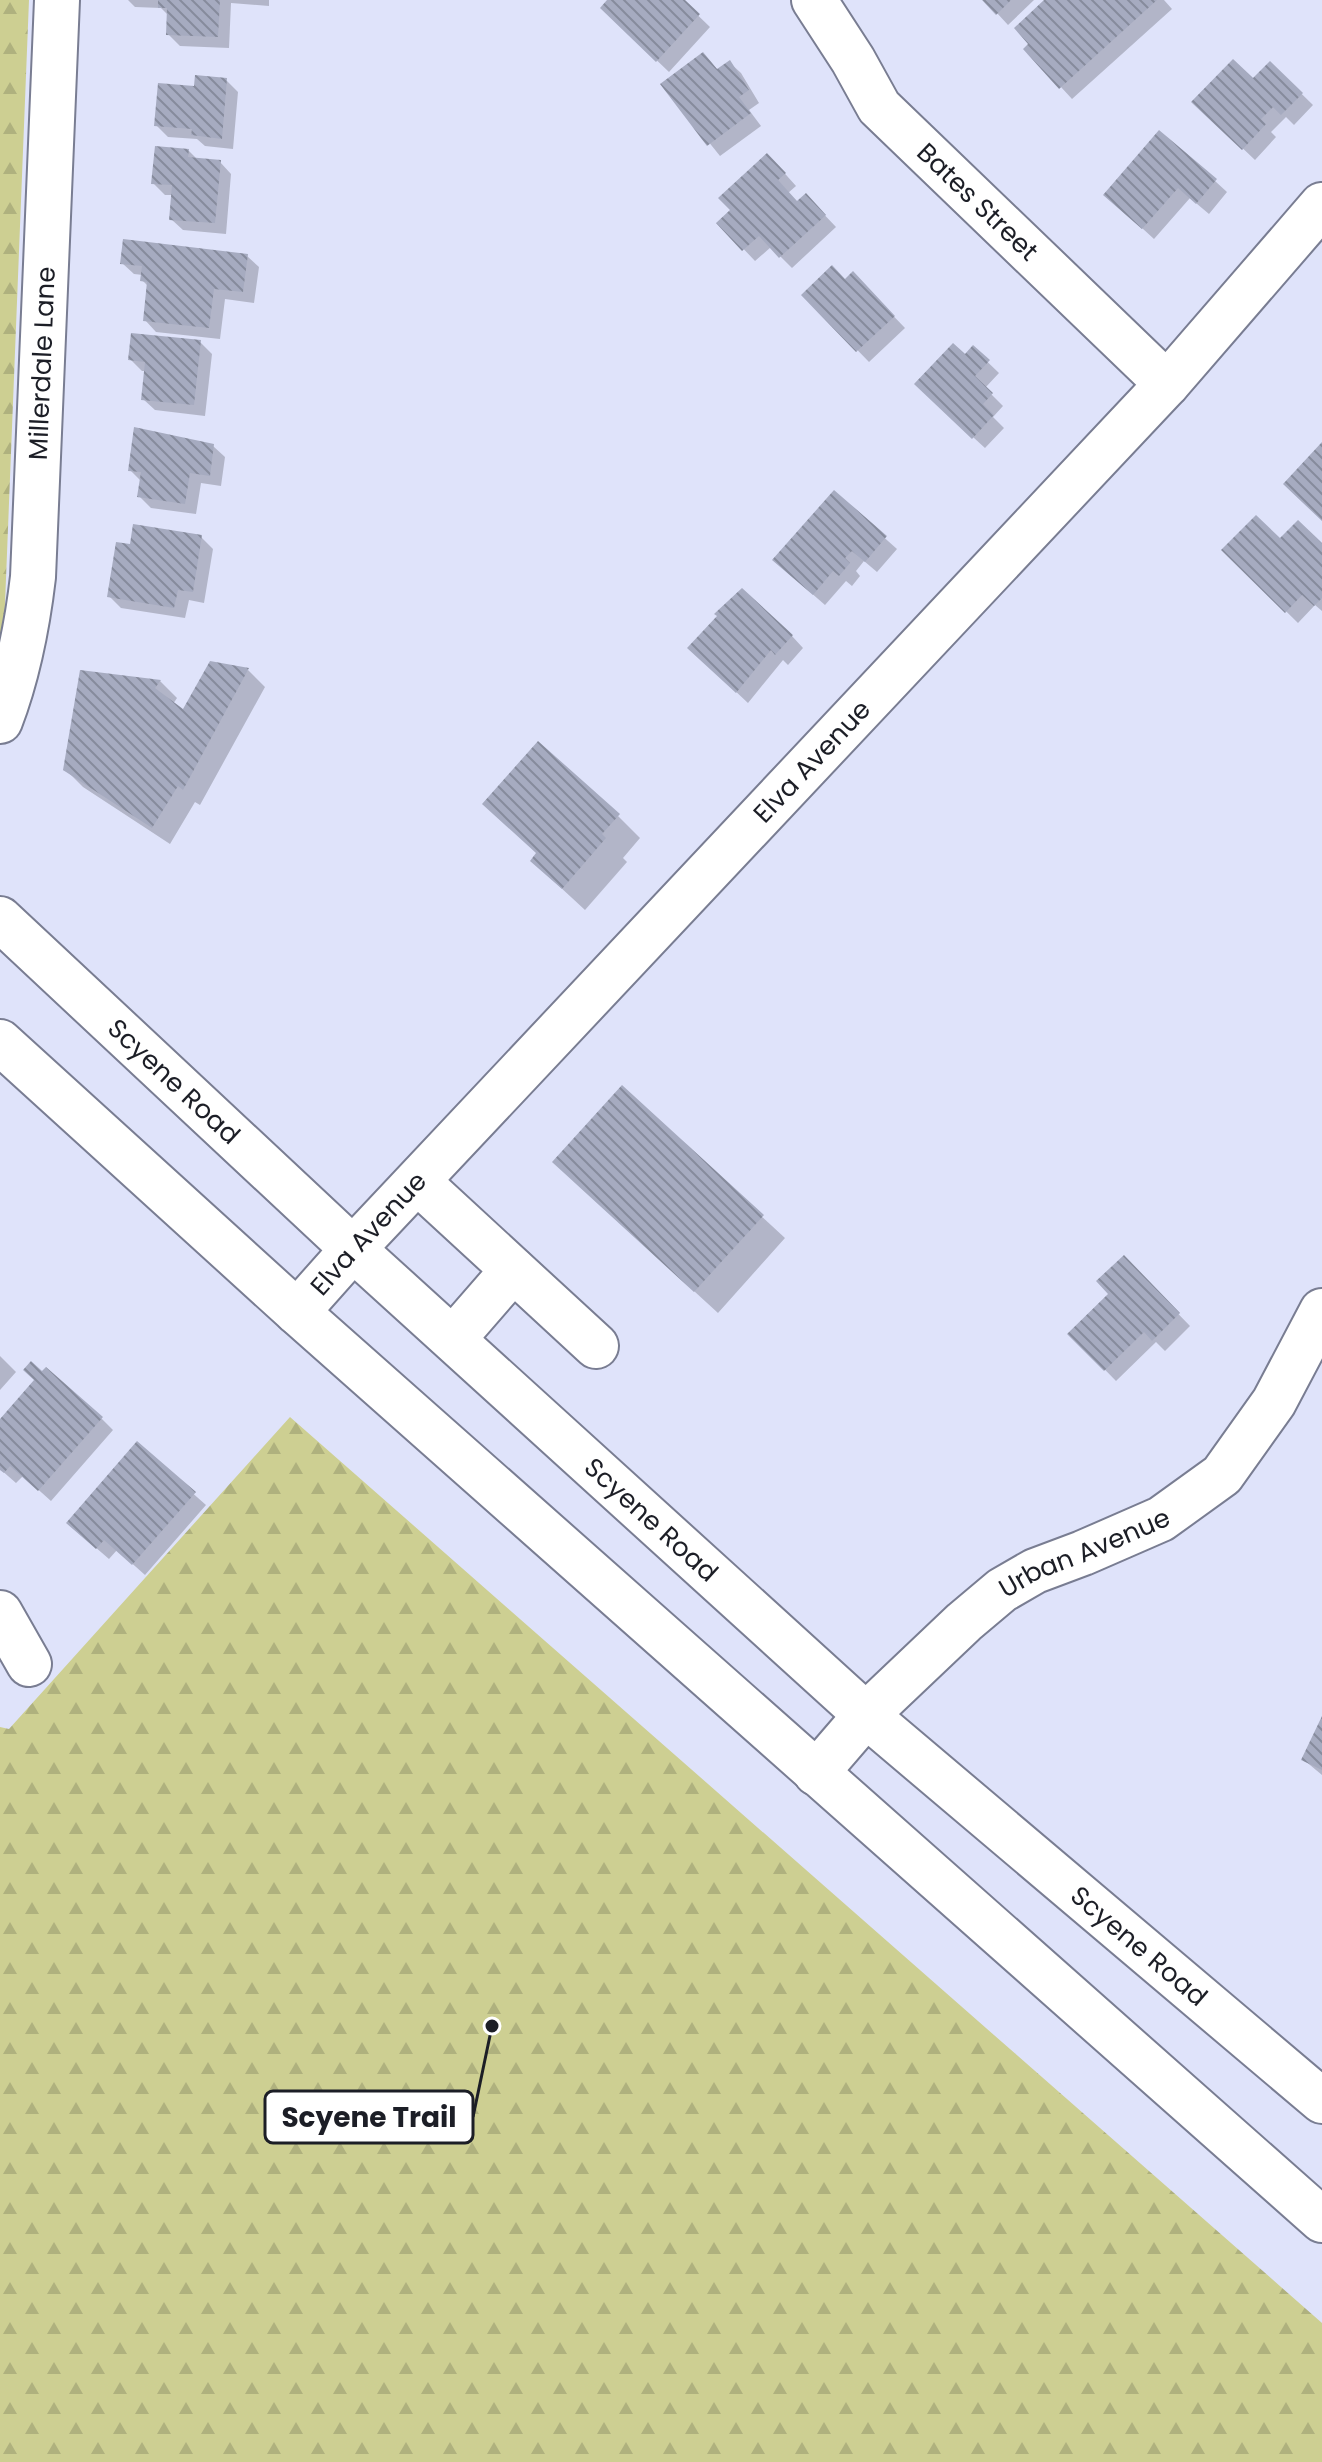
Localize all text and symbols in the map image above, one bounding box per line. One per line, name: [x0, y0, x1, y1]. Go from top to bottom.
street label: Bates Street: [909, 135, 1046, 269]
street label: Millerdale Lane: [20, 266, 64, 461]
street label: Elva Avenue: [745, 692, 879, 831]
street label: Scyene Road: [100, 1011, 248, 1152]
street label: Elva Avenue: [302, 1164, 435, 1303]
street label: Scyene Road: [576, 1450, 726, 1590]
street label: Urban Avenue: [992, 1499, 1176, 1606]
street label: Scyene Road: [1063, 1878, 1215, 2015]
callout: Scyene Trail: [265, 2091, 473, 2143]
text: Scyene Trail: [281, 2098, 457, 2137]

